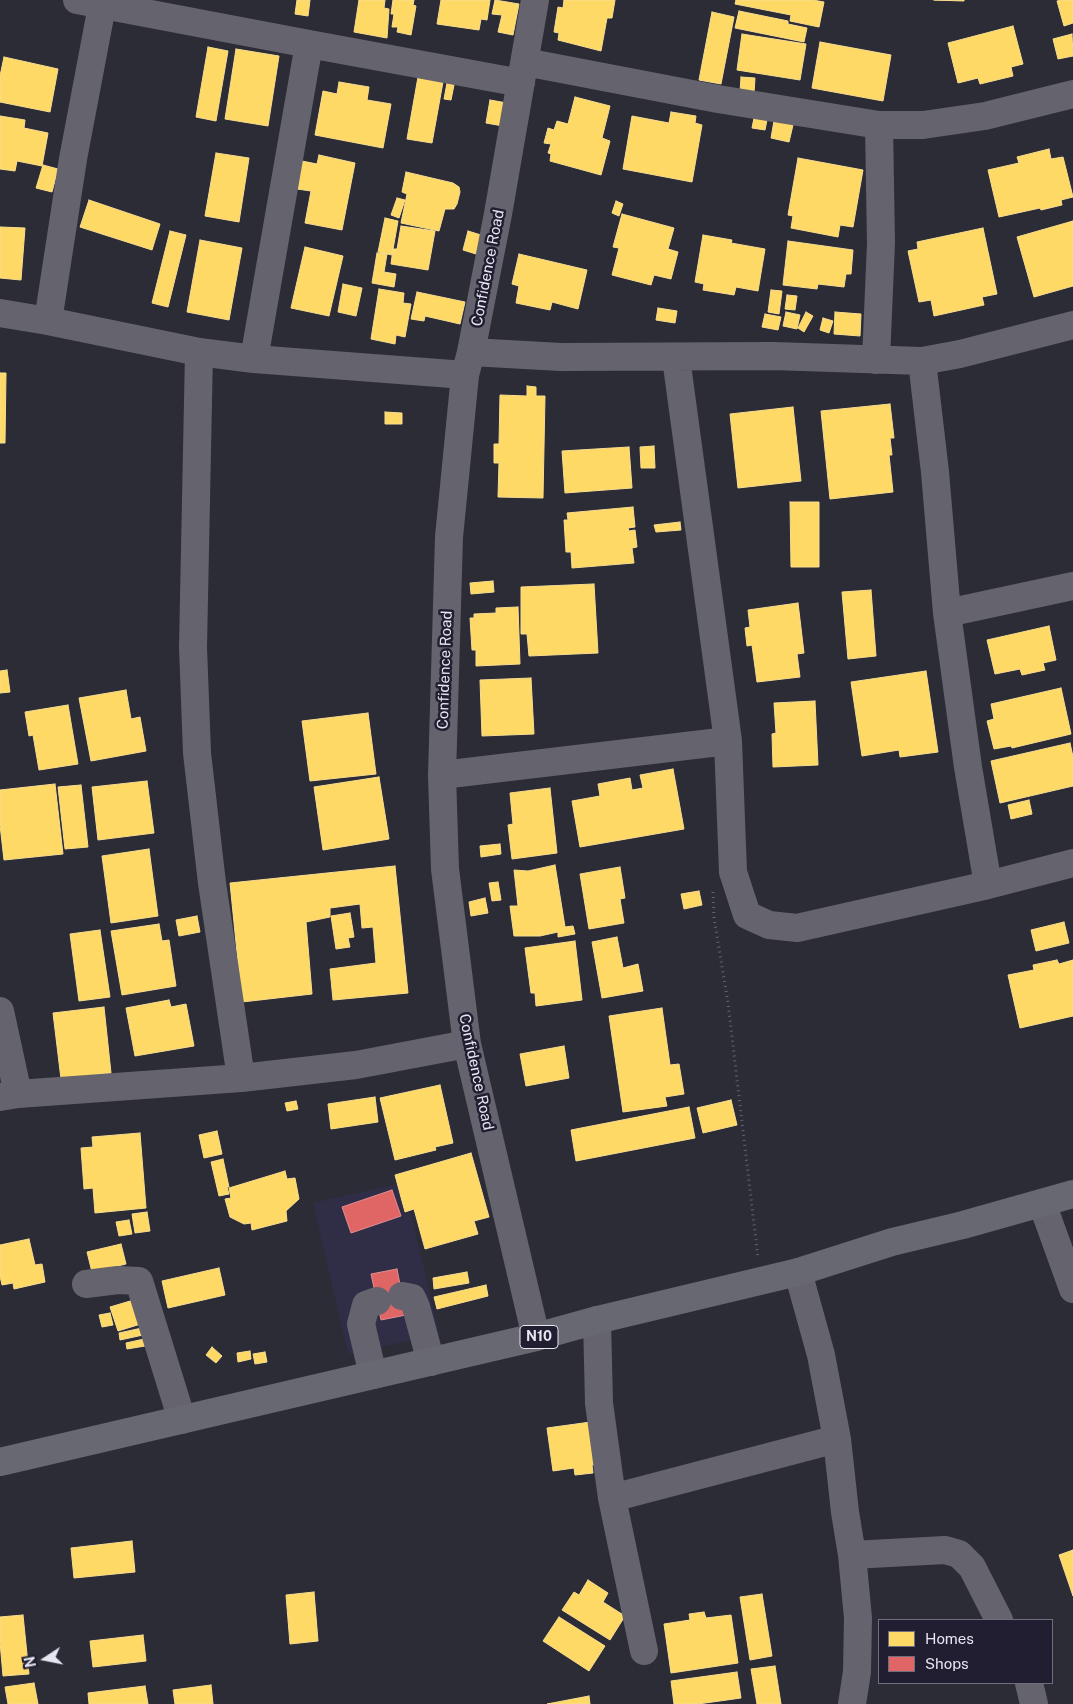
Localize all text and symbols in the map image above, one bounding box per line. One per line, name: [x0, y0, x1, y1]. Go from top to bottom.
street label: Confidence Road: [468, 208, 508, 328]
street label: Confidence Road: [434, 610, 456, 730]
street label: Confidence Road: [455, 1012, 497, 1132]
road number: N10: [520, 1325, 558, 1348]
legend: [878, 1619, 1053, 1684]
text: Homes: [925, 1630, 974, 1647]
north arrow: [20, 1634, 70, 1684]
text: N: [21, 1655, 39, 1669]
text: Shops: [925, 1655, 969, 1672]

